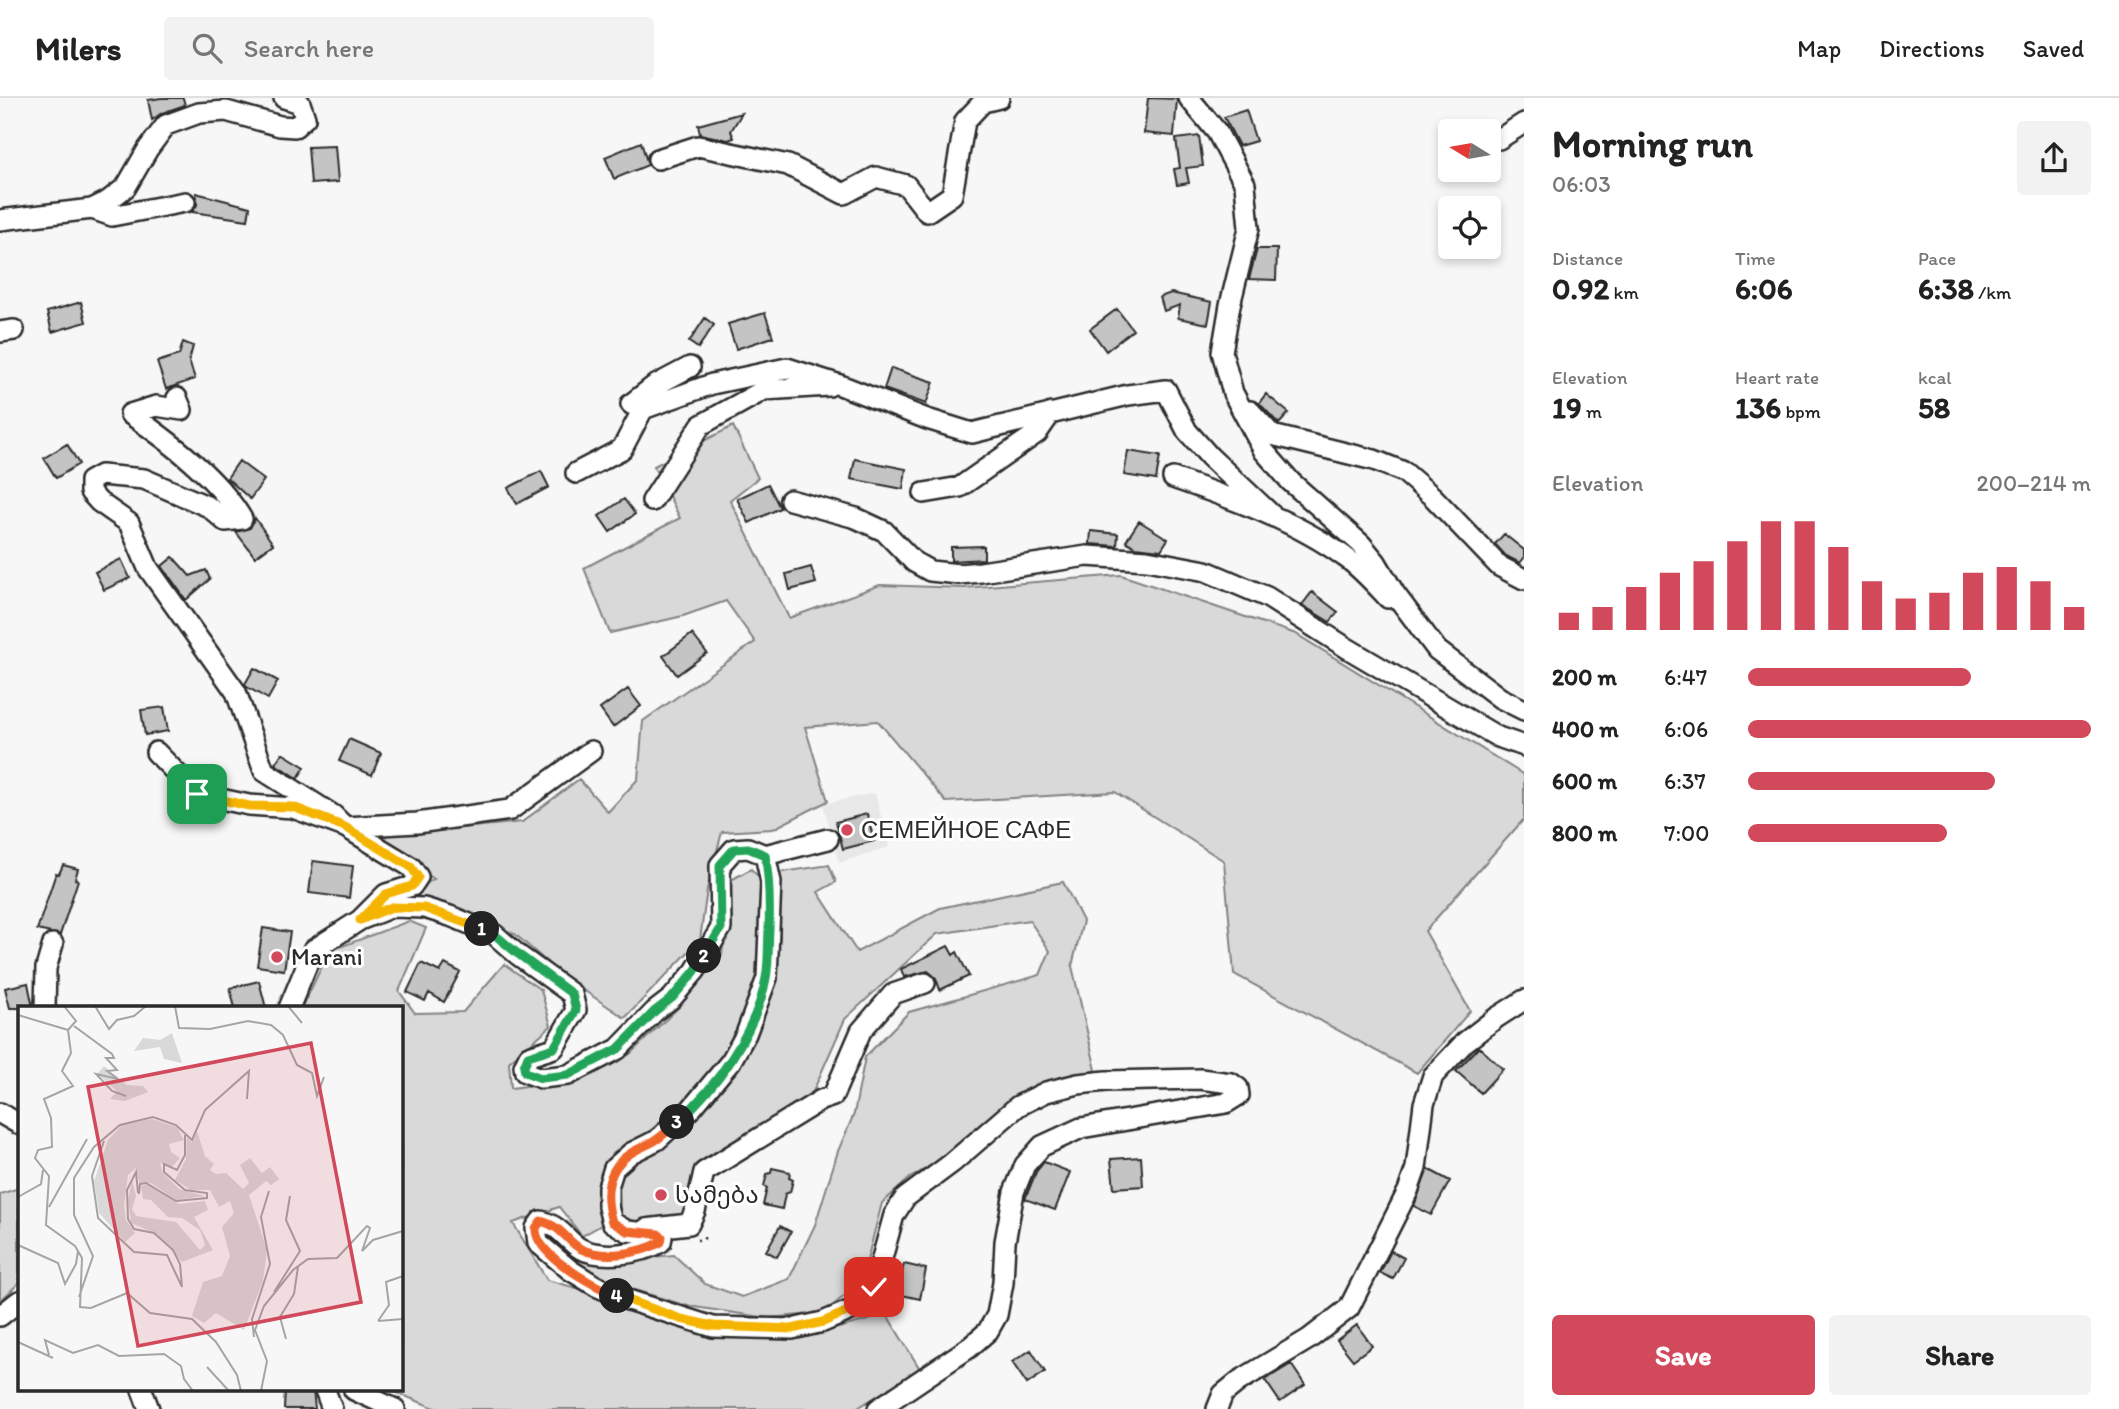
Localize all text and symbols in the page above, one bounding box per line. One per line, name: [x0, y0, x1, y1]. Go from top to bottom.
search box: [164, 17, 654, 80]
text: Milers: [35, 29, 122, 68]
icon: search: [188, 29, 226, 67]
text: Search here: [244, 32, 374, 64]
text: Map: [1797, 34, 1841, 63]
text: Directions: [1879, 34, 1985, 63]
text: Saved: [2023, 34, 2084, 63]
north arrow: [1438, 119, 1502, 182]
map controls: [1438, 119, 1501, 259]
text: Morning run: [1552, 121, 1753, 167]
button: share: [2017, 121, 2091, 195]
text: 06:03: [1552, 170, 1611, 198]
button: locate: [1438, 196, 1501, 259]
text: Distance: [1552, 247, 1623, 270]
text: Time: [1735, 247, 1776, 270]
text: Pace: [1918, 247, 1956, 270]
text: 0.92: [1552, 270, 1609, 307]
text: 6:06: [1735, 270, 1793, 307]
text: 6:38: [1918, 270, 1974, 307]
text: km: [1609, 281, 1639, 304]
text: /km: [1974, 281, 2011, 304]
text: Elevation: [1552, 366, 1628, 389]
text: Heart rate: [1735, 366, 1819, 389]
text: kcal: [1918, 366, 1952, 389]
text: 19: [1552, 389, 1582, 426]
text: 136: [1735, 389, 1781, 426]
text: 58: [1918, 389, 1950, 426]
text: m: [1582, 400, 1602, 423]
text: bpm: [1781, 400, 1821, 423]
text: Elevation: [1552, 469, 1643, 497]
text: 200–214 m: [1977, 469, 2091, 497]
text: 200 m: [1552, 663, 1617, 691]
text: 6:47: [1664, 663, 1707, 691]
text: 400 m: [1552, 715, 1619, 743]
text: 6:06: [1664, 715, 1708, 743]
pin: [167, 764, 227, 824]
text: 600 m: [1552, 767, 1617, 795]
text: 6:37: [1664, 767, 1706, 795]
icon: arrive: [178, 775, 216, 813]
place label: СЕМЕЙНОЕ САФЕ: [861, 815, 1071, 844]
text: 800 m: [1552, 819, 1617, 847]
text: 7:00: [1664, 819, 1709, 847]
marker: СЕМЕЙНОЕ САФЕ: [839, 822, 855, 838]
pin: 1: [464, 912, 500, 946]
text: 1: [477, 917, 486, 940]
pin: 2: [686, 938, 722, 974]
place label: Marani: [291, 942, 363, 971]
text: 2: [699, 944, 709, 967]
marker: Marani: [269, 949, 285, 965]
inset map: [18, 1006, 402, 1392]
pin: 3: [660, 1104, 694, 1140]
text: 3: [671, 1110, 682, 1133]
place label: სამება: [675, 1180, 759, 1209]
marker: სამება: [653, 1187, 669, 1203]
pin: [844, 1257, 904, 1317]
icon: check: [855, 1268, 893, 1306]
pin: 4: [600, 1278, 634, 1314]
text: 4: [611, 1284, 622, 1307]
button: Save: [1552, 1315, 1815, 1395]
button: Share: [1829, 1315, 2091, 1395]

